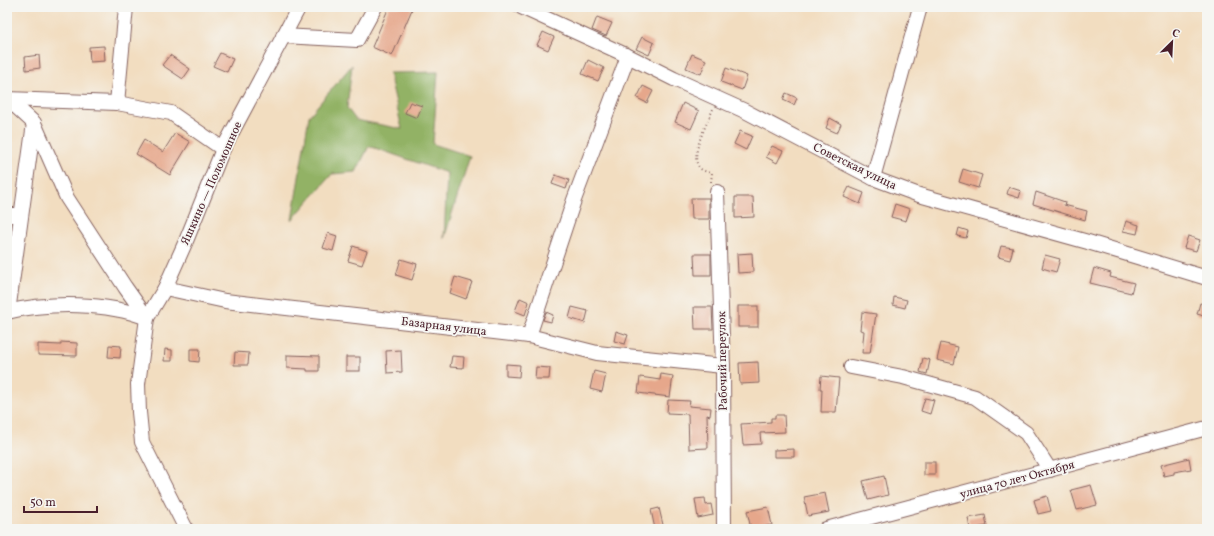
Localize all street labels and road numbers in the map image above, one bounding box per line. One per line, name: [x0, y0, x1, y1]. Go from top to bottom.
street label: Яшкино — Поломошное: [177, 119, 247, 248]
street label: Советская улица: [810, 140, 899, 194]
street label: Рабочий переулок: [714, 310, 732, 411]
street label: Базарная улица: [400, 314, 488, 340]
street label: улица 70 лет Октября: [958, 457, 1076, 503]

